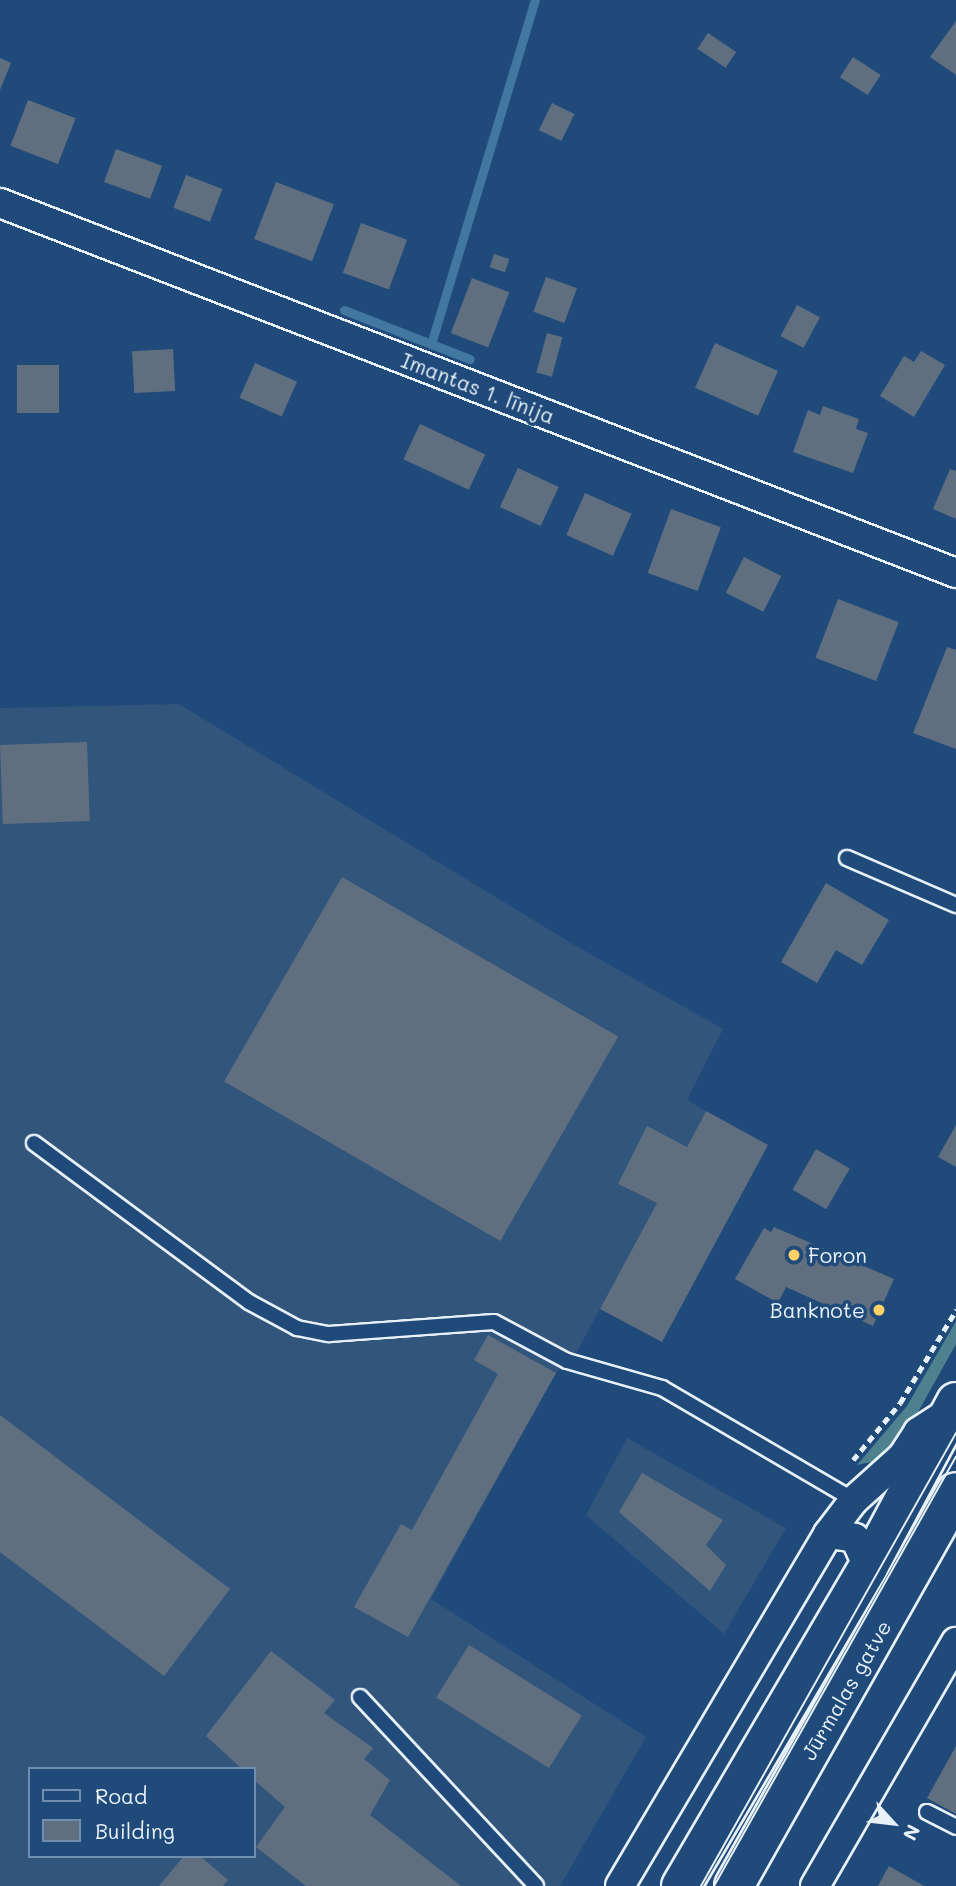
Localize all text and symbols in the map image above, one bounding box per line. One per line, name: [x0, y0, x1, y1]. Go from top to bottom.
street label: Imantas 1. līnija: [398, 347, 558, 429]
place label: Foron: [808, 1242, 867, 1268]
marker: Foron: [786, 1247, 802, 1263]
place label: Banknote: [770, 1297, 865, 1323]
marker: Banknote: [871, 1302, 887, 1318]
street label: Jūrmalas gatve: [796, 1616, 896, 1764]
legend: [28, 1767, 256, 1858]
text: Road: [95, 1782, 147, 1809]
north arrow: [858, 1788, 928, 1858]
text: Building: [95, 1817, 175, 1844]
text: N: [898, 1821, 927, 1845]

